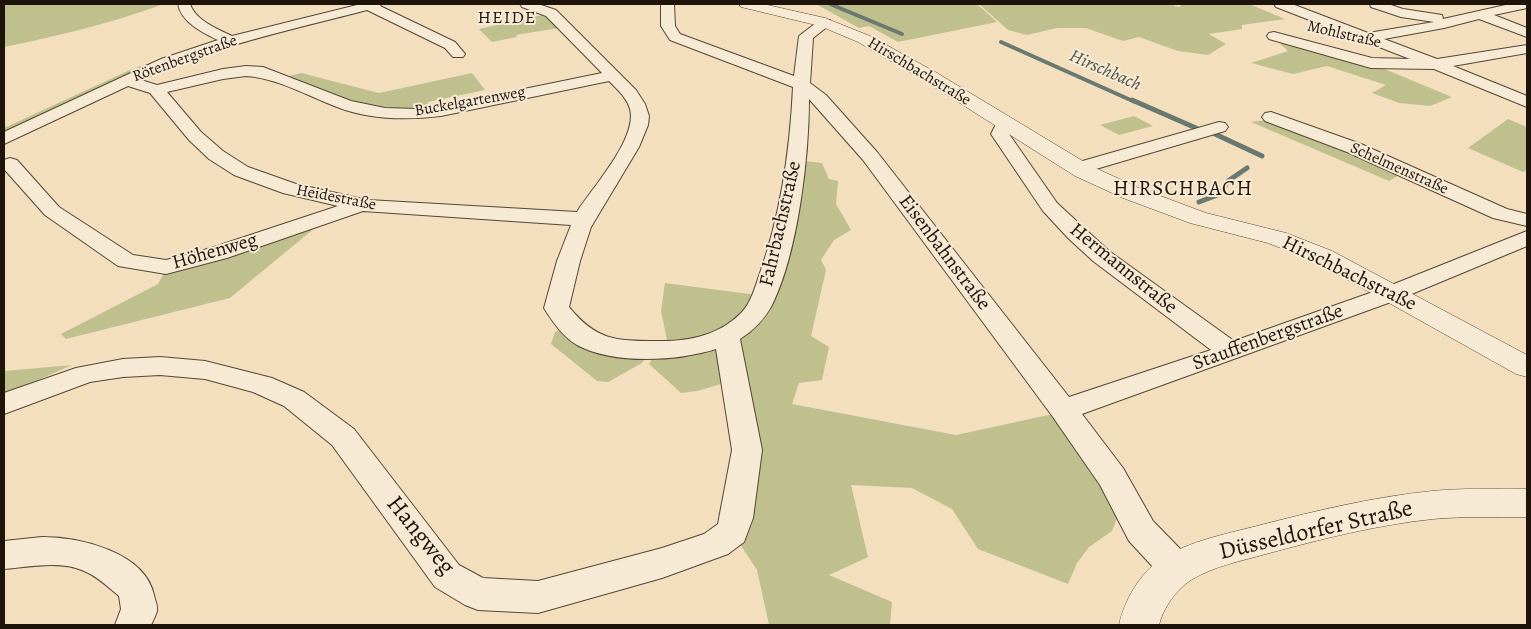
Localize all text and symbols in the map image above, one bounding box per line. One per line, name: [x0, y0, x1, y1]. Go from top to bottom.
district label: HEIDE: [477, 8, 537, 30]
street label: Mohlstraße: [1305, 17, 1383, 53]
street label: Rötenbergstraße: [130, 31, 240, 87]
street label: Hirschbachstraße: [864, 34, 974, 110]
water label: Hirschbach: [1066, 46, 1144, 96]
street label: Buckelgartenweg: [413, 83, 527, 121]
street label: Schelmenstraße: [1347, 139, 1451, 199]
street label: Fahrbachstraße: [755, 159, 807, 289]
district label: HIRSCHBACH: [1112, 177, 1254, 203]
street label: Heidestraße: [294, 181, 378, 215]
street label: Eisenbahnstraße: [893, 191, 995, 315]
street label: Hermannstraße: [1064, 218, 1182, 320]
street label: Höhenweg: [170, 228, 260, 276]
street label: Hirschbachstraße: [1278, 231, 1420, 317]
street label: Stauffenbergstraße: [1189, 300, 1347, 376]
street label: Hangweg: [380, 491, 460, 581]
street label: Düsseldorfer Straße: [1216, 495, 1416, 567]

